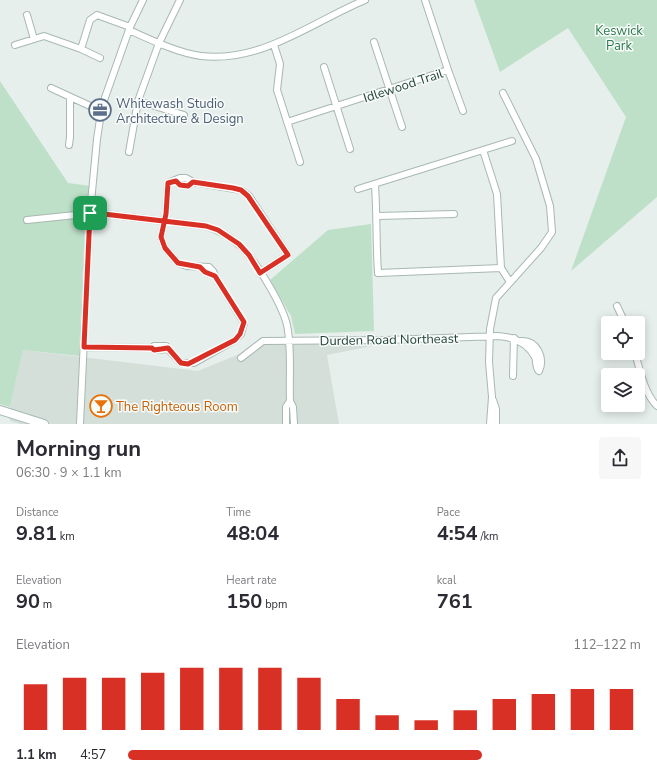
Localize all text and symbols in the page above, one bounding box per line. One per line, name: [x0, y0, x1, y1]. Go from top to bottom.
park label: Keswick Park: [595, 22, 643, 55]
street label: Idlewood Trail: [361, 65, 446, 107]
place label: Whitewash Studio Architecture & Design: [116, 95, 244, 128]
office icon: Whitewash Studio Architecture & Design: [87, 97, 113, 123]
pin: [73, 196, 107, 230]
icon: arrive: [79, 202, 101, 224]
map controls: [601, 316, 645, 412]
button: locate: [601, 316, 645, 360]
street label: Durden Road Northeast: [320, 330, 459, 350]
button: layers: [601, 368, 645, 412]
bar icon: The Righteous Room: [88, 393, 114, 419]
place label: The Righteous Room: [116, 398, 238, 416]
text: Morning run: [16, 434, 141, 464]
button: share: [599, 437, 641, 479]
text: 06:30 · 9 × 1.1 km: [16, 464, 122, 482]
text: Distance: [16, 505, 59, 520]
text: Time: [226, 505, 251, 520]
text: Pace: [437, 505, 460, 520]
text: 9.81: [16, 520, 57, 547]
text: 48:04: [226, 520, 279, 547]
text: 4:54: [437, 520, 478, 547]
text: km: [57, 529, 75, 544]
text: /km: [478, 529, 498, 544]
text: Elevation: [16, 573, 62, 588]
text: Heart rate: [226, 573, 277, 588]
text: kcal: [437, 573, 456, 588]
text: 90: [16, 588, 40, 615]
text: 150: [226, 588, 262, 615]
text: 761: [437, 588, 473, 615]
text: m: [40, 597, 52, 612]
text: bpm: [262, 597, 287, 612]
text: Elevation: [16, 636, 70, 654]
text: 112–122 m: [573, 636, 641, 654]
text: 1.1 km: [16, 746, 57, 764]
text: 4:57: [80, 746, 106, 764]

